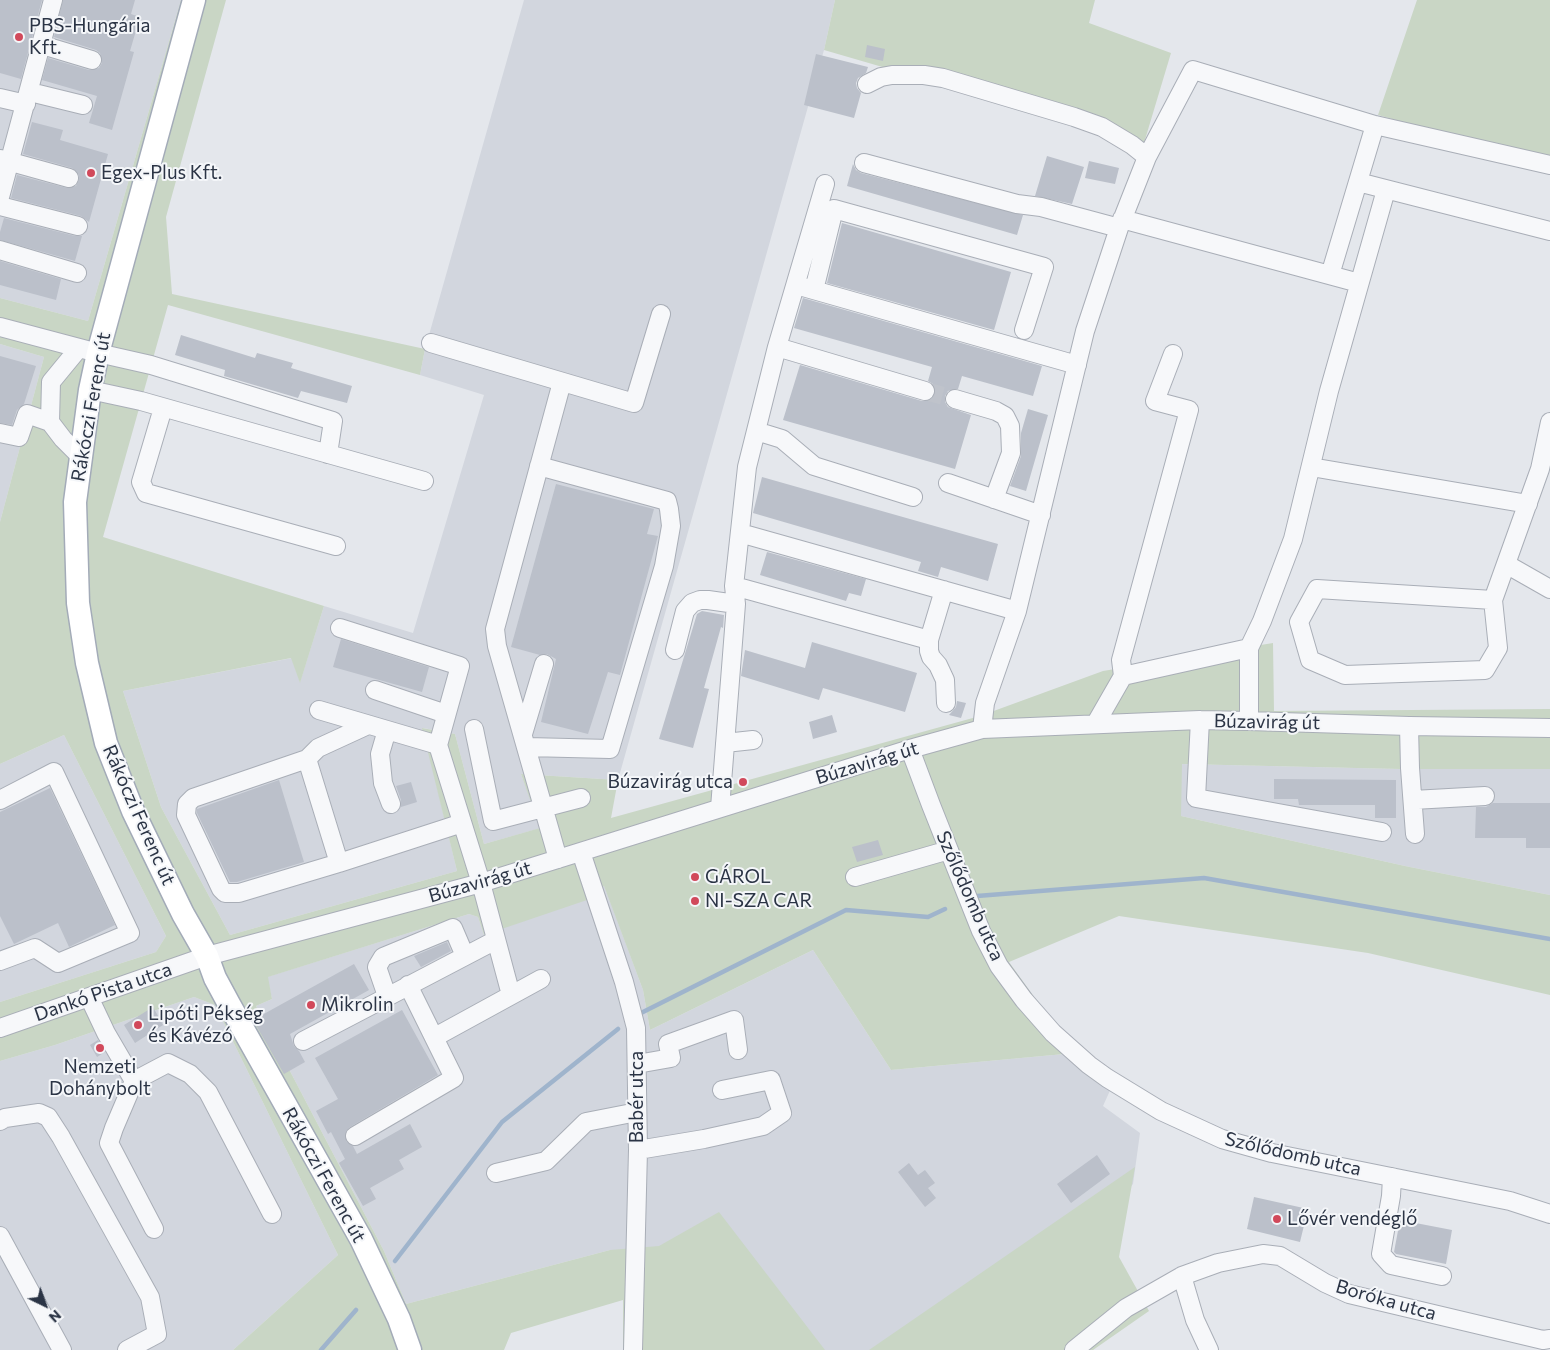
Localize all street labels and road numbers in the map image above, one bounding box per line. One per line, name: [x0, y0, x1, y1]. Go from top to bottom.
street label: Rákóczi Ferenc út: [67, 331, 115, 483]
street label: Búzavirág út: [1214, 710, 1320, 734]
street label: Búzavirág út: [813, 737, 921, 789]
street label: Rákóczi Ferenc út: [98, 741, 180, 889]
street label: Szőlődomb utca: [931, 828, 1009, 964]
street label: Búzavirág út: [426, 856, 534, 908]
street label: Dankó Pista utca: [31, 958, 175, 1026]
street label: Babér utca: [626, 1051, 648, 1143]
street label: Rákóczi Ferenc út: [277, 1103, 371, 1247]
street label: Szőlődomb utca: [1222, 1127, 1364, 1181]
street label: Boróka utca: [1333, 1275, 1439, 1325]

